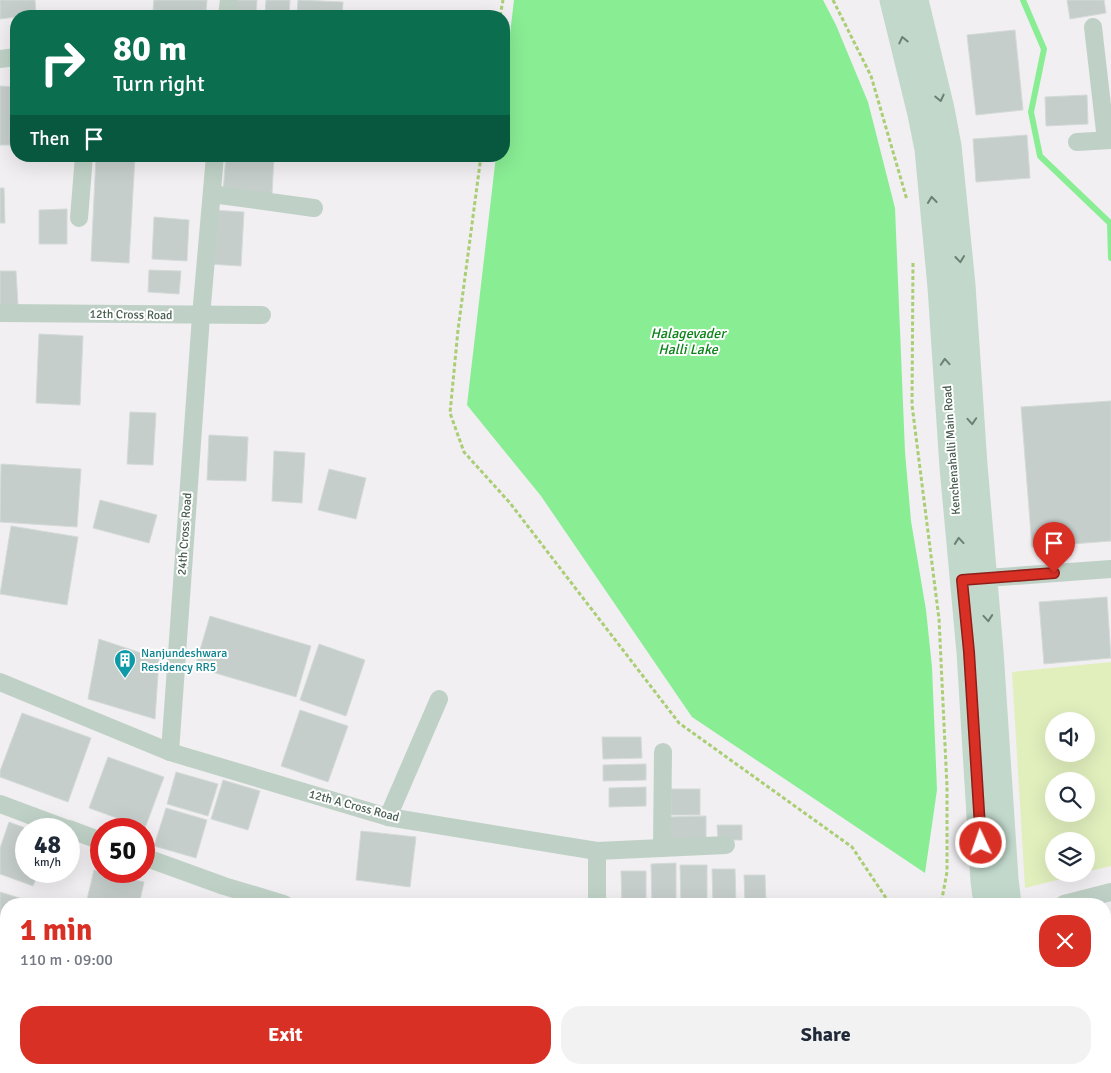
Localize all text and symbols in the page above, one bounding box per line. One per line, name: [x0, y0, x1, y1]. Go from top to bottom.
text: 80 m: [113, 27, 187, 70]
icon: right: [30, 30, 95, 95]
one-way arrow: [898, 36, 909, 45]
text: Turn right: [113, 70, 205, 97]
one-way arrow: [934, 94, 945, 103]
icon: arrive: [80, 125, 108, 153]
text: Then: [30, 127, 70, 151]
one-way arrow: [927, 195, 938, 203]
one-way arrow: [954, 256, 965, 264]
street label: 12th Cross Road: [89, 307, 173, 323]
water label: Halagevader Halli Lake: [651, 325, 727, 358]
one-way arrow: [940, 357, 951, 365]
street label: Kenchenahalli Main Road: [940, 385, 964, 515]
one-way arrow: [966, 418, 977, 426]
street label: 24th Cross Road: [175, 492, 195, 576]
pin: [1033, 522, 1075, 573]
icon: arrive: [1040, 529, 1068, 557]
one-way arrow: [954, 537, 965, 545]
one-way arrow: [983, 614, 994, 622]
place label: Nanjundeshwara Residency RR5: [141, 646, 227, 675]
building icon: Nanjundeshwara Residency RR5: [113, 648, 137, 679]
map controls: [1045, 712, 1095, 882]
button: sound: [1045, 712, 1095, 762]
button: search: [1045, 772, 1095, 822]
street label: 12th A Cross Road: [307, 787, 401, 825]
position arrow: [954, 816, 1006, 868]
speed limit sign: 50: [90, 818, 155, 883]
text: 48: [34, 829, 61, 860]
button: layers: [1045, 832, 1095, 882]
text: km/h: [34, 855, 61, 870]
text: 1 min: [20, 912, 92, 949]
button: close: [1039, 915, 1091, 967]
text: 110 m · 09:00: [20, 950, 113, 970]
button: Exit: [20, 1006, 551, 1064]
button: Share: [561, 1006, 1091, 1064]

